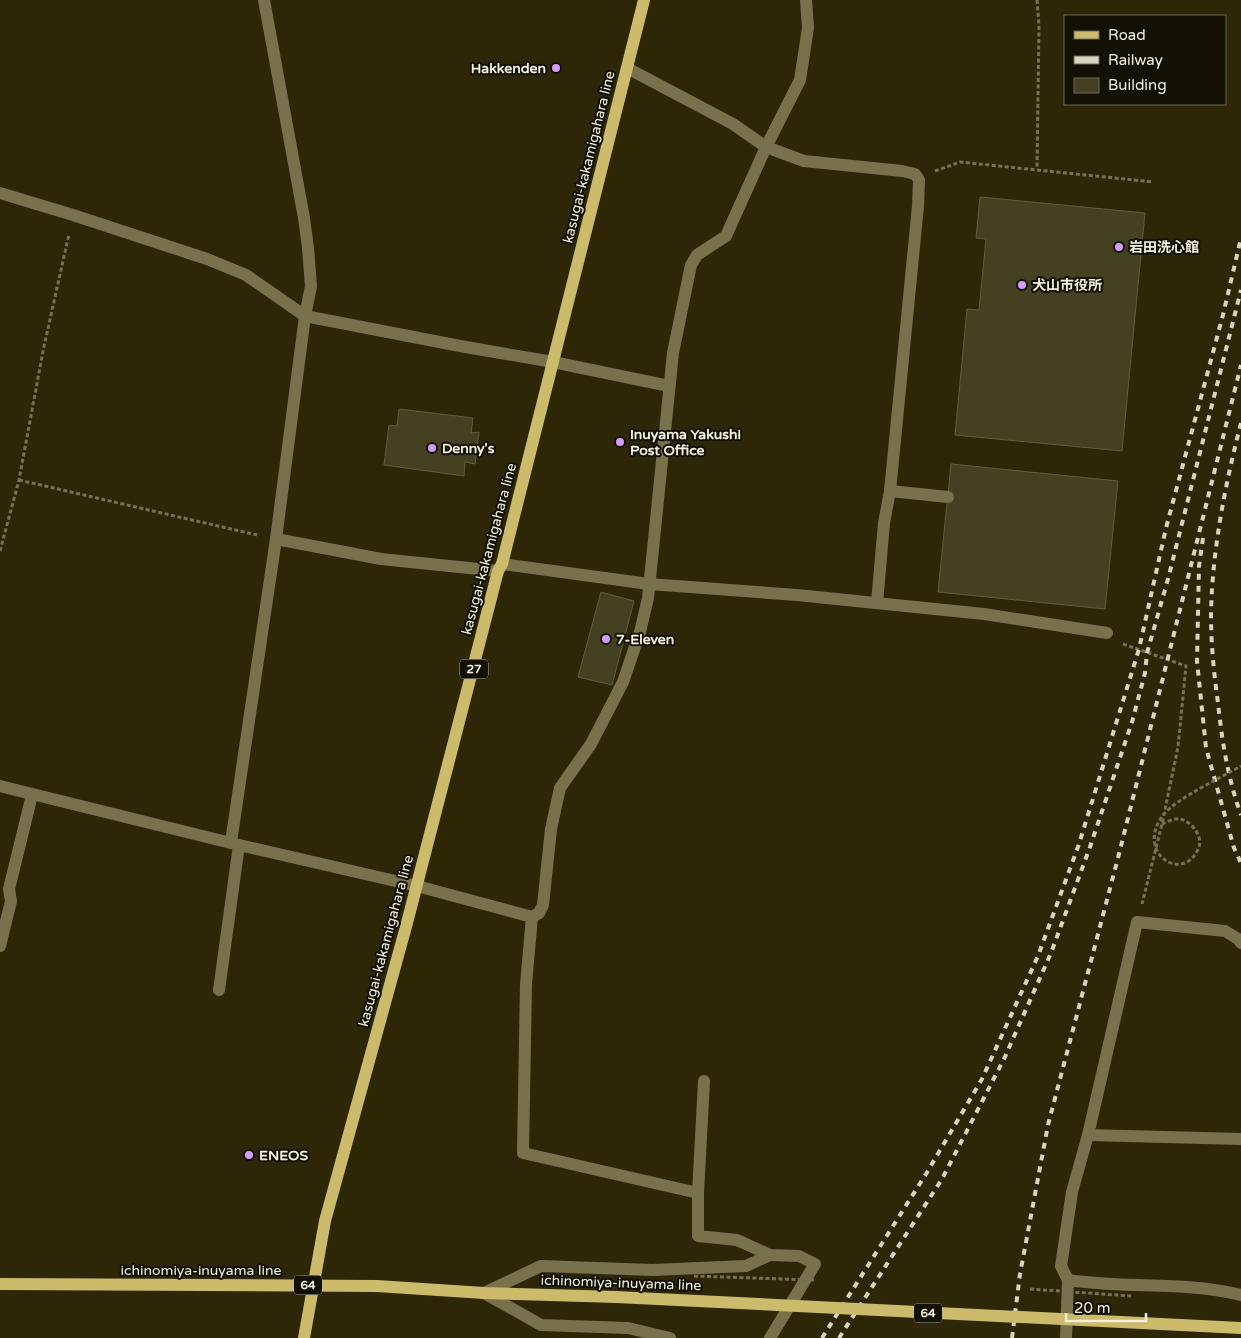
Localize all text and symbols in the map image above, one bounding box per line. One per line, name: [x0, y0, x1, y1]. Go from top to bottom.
legend: [1064, 15, 1226, 105]
text: Road: [1108, 26, 1146, 44]
text: Railway: [1108, 51, 1163, 69]
place label: Hakkenden: [471, 60, 546, 77]
marker: Hakkenden: [550, 62, 562, 74]
street label: kasugai-kakamigahara line: [559, 69, 619, 245]
text: Building: [1108, 76, 1167, 94]
place label: 岩田洗心館: [1129, 239, 1199, 256]
marker: 岩田洗心館: [1113, 241, 1125, 253]
place label: 犬山市役所: [1032, 277, 1102, 294]
marker: 犬山市役所: [1016, 279, 1028, 291]
place label: Inuyama Yakushi Post Office: [630, 426, 741, 459]
marker: Inuyama Yakushi Post Office: [614, 436, 626, 448]
place label: Denny's: [442, 440, 495, 457]
marker: Denny's: [426, 442, 438, 454]
street label: kasugai-kakamigahara line: [458, 461, 520, 637]
place label: 7-Eleven: [616, 631, 674, 648]
marker: 7-Eleven: [600, 633, 612, 645]
road number: 27: [460, 660, 488, 679]
street label: kasugai-kakamigahara line: [355, 853, 417, 1029]
place label: ENEOS: [259, 1147, 308, 1164]
marker: ENEOS: [243, 1149, 255, 1161]
street label: ichinomiya-inuyama line: [121, 1262, 282, 1279]
street label: ichinomiya-inuyama line: [540, 1272, 702, 1294]
road number: 64: [294, 1276, 322, 1294]
scale bar: [1066, 1290, 1146, 1322]
text: 20 m: [1074, 1299, 1111, 1317]
road number: 64: [914, 1304, 942, 1322]

